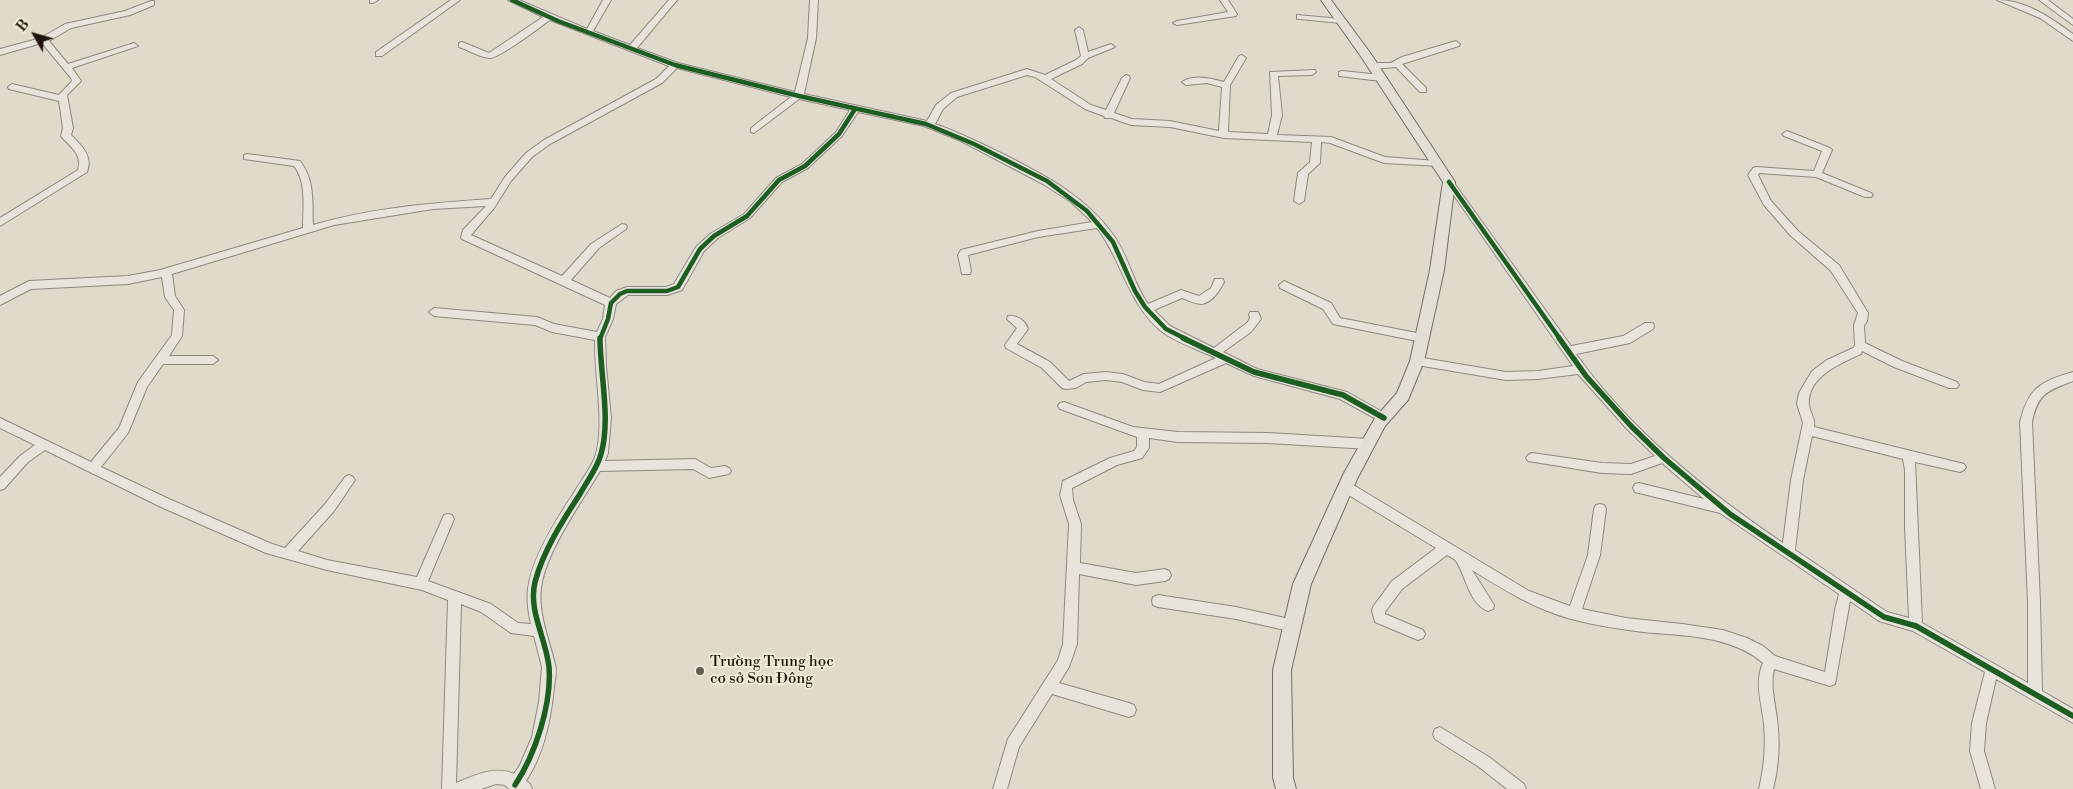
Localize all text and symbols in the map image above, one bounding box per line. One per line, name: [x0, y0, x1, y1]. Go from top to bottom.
north arrow: [10, 10, 60, 60]
text: B: [13, 16, 34, 35]
place label: Trường Trung học cơ sở Sơn Đông: [710, 653, 834, 688]
marker: Trường Trung học cơ sở Sơn Đông: [694, 665, 706, 677]

